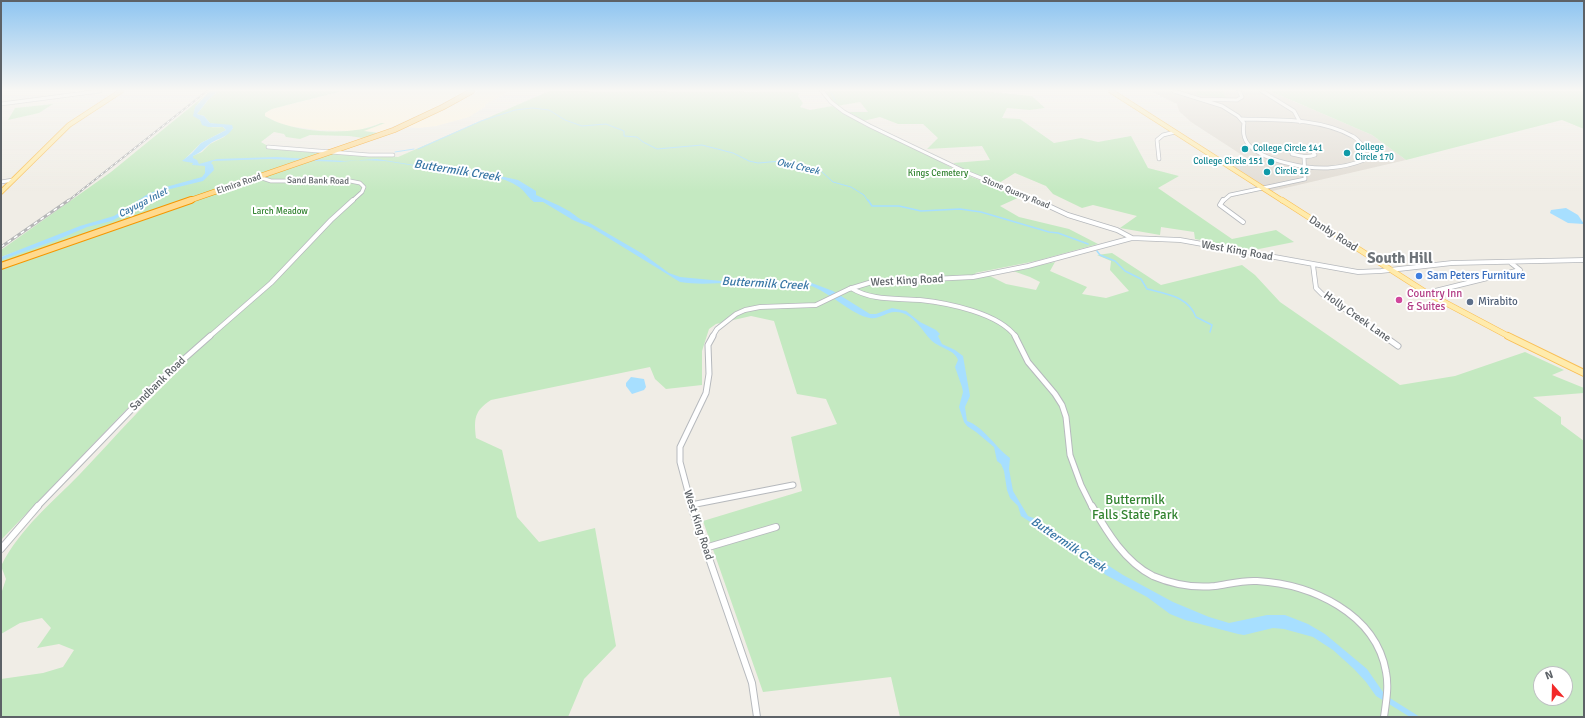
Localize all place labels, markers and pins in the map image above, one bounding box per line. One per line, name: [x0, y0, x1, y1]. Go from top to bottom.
place label: College Circle 170: [1355, 143, 1394, 164]
marker: College Circle 141: [1240, 144, 1250, 154]
place label: College Circle 141: [1253, 144, 1323, 154]
marker: College Circle 170: [1342, 148, 1352, 158]
place label: College Circle 151: [1193, 157, 1263, 167]
marker: College Circle 151: [1266, 157, 1276, 167]
marker: Circle 12: [1262, 167, 1272, 177]
place label: Circle 12: [1275, 167, 1309, 177]
place label: Sam Peters Furniture: [1427, 269, 1526, 283]
marker: Sam Peters Furniture: [1414, 271, 1424, 281]
place label: Country Inn & Suites: [1407, 287, 1462, 313]
marker: Country Inn & Suites: [1394, 295, 1404, 305]
place label: Mirabito: [1478, 295, 1518, 309]
marker: Mirabito: [1465, 297, 1475, 307]

